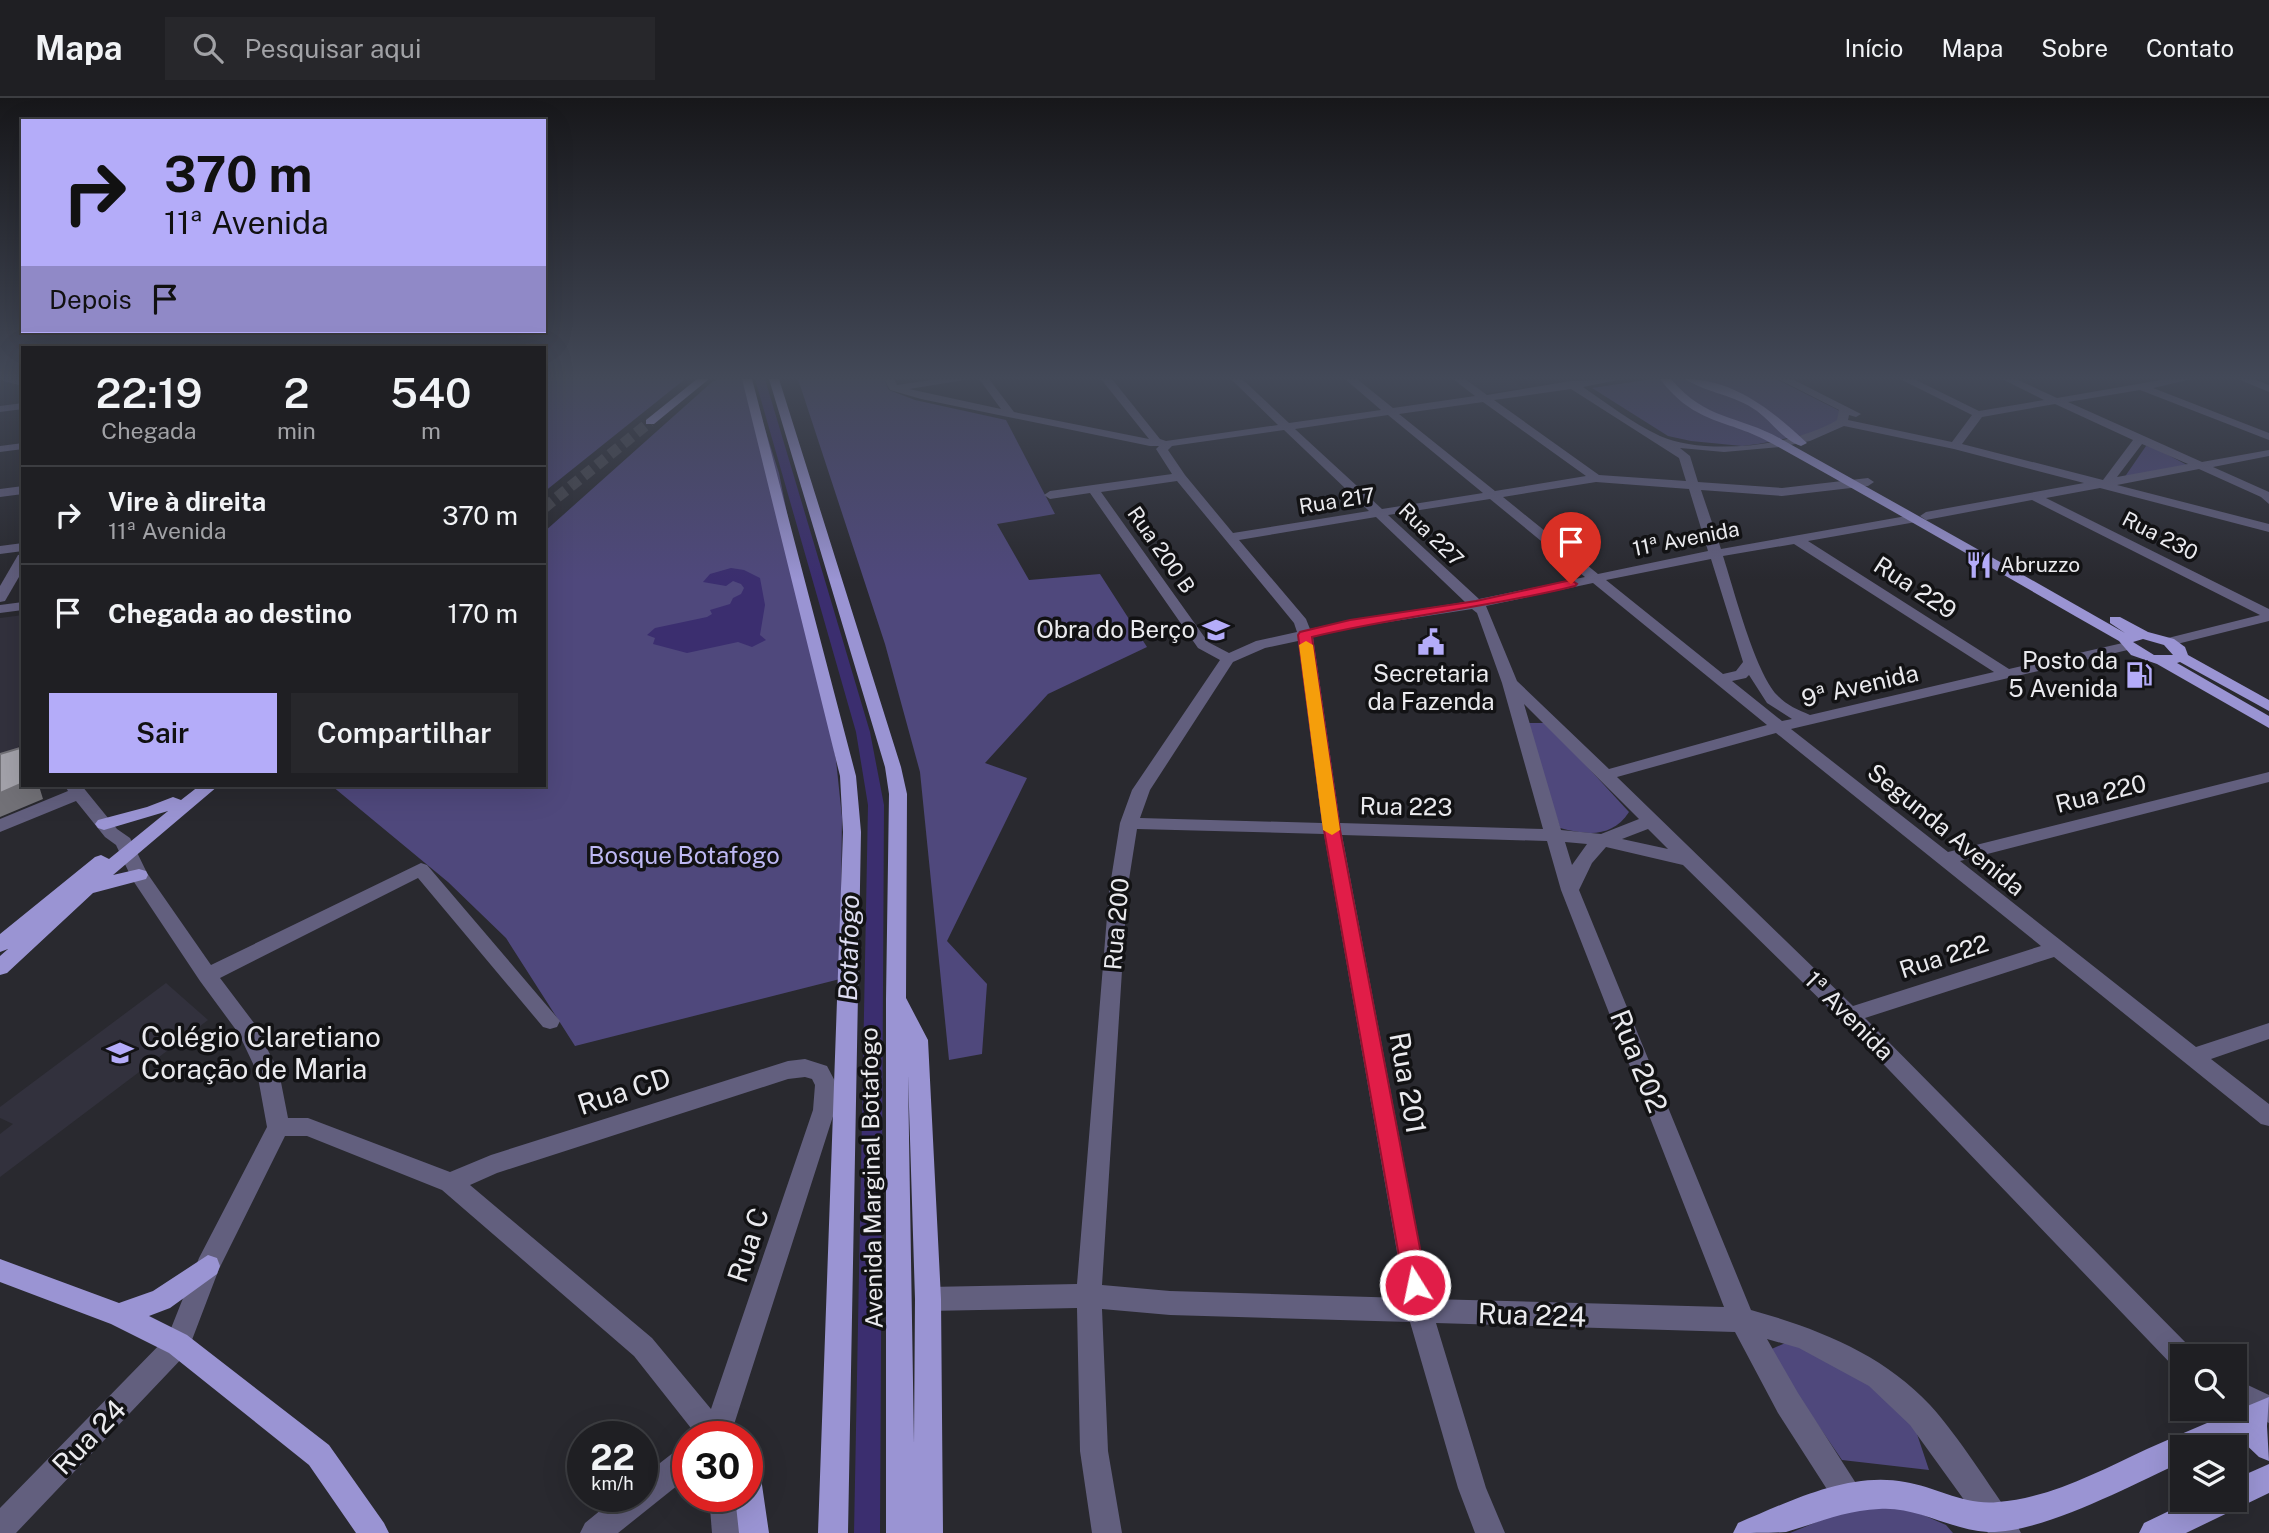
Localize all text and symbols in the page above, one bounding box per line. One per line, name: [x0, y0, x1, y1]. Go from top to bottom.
search box: [165, 17, 655, 80]
text: Mapa: [35, 29, 123, 67]
icon: search: [189, 29, 227, 67]
text: Pesquisar aqui: [245, 33, 421, 64]
text: Início: [1845, 34, 1903, 62]
text: Mapa: [1941, 34, 2003, 62]
text: Sobre: [2041, 34, 2108, 62]
text: Contato: [2146, 34, 2234, 62]
text: 370 m: [164, 145, 313, 203]
icon: right: [49, 147, 140, 238]
text: 11ª Avenida: [164, 204, 329, 241]
icon: arrive: [146, 280, 184, 318]
text: Depois: [49, 284, 132, 315]
text: 22:19: [95, 368, 202, 417]
text: 2: [283, 368, 309, 417]
text: 540: [390, 368, 472, 417]
text: Chegada: [101, 417, 197, 444]
text: min: [277, 417, 316, 444]
text: m: [421, 417, 441, 444]
street label: Rua 217: [1297, 482, 1377, 519]
text: Vire à direita: [108, 486, 266, 517]
icon: right: [49, 496, 87, 534]
street label: Rua 227: [1394, 498, 1469, 572]
text: 370 m: [442, 500, 518, 531]
street label: Rua 200 B: [1122, 501, 1200, 598]
street label: Rua 230: [2118, 506, 2202, 565]
pin: [1541, 512, 1601, 584]
street label: 11ª Avenida: [1630, 516, 1741, 561]
text: 11ª Avenida: [108, 517, 226, 544]
icon: arrive: [1552, 523, 1590, 561]
street label: Rua 229: [1869, 550, 1962, 624]
restaurant icon: Abruzzo: [1964, 550, 1994, 580]
place label: Abruzzo: [2000, 552, 2080, 577]
icon: arrive: [49, 594, 87, 632]
text: Chegada ao destino: [108, 598, 352, 629]
text: 170 m: [448, 598, 518, 629]
place label: Obra do Berço: [1036, 615, 1195, 643]
school or university icon: Obra do Berço: [1201, 615, 1231, 645]
public building icon: Secretaria da Fazenda: [1416, 627, 1446, 657]
place label: Posto da 5 Avenida: [2008, 646, 2118, 702]
street label: 9ª Avenida: [1799, 658, 1921, 712]
place label: Secretaria da Fazenda: [1367, 659, 1495, 715]
fuel station icon: Posto da 5 Avenida: [2124, 660, 2154, 690]
button: Sair: [49, 693, 277, 773]
button: Compartilhar: [291, 693, 518, 773]
street label: Segunda Avenida: [1862, 757, 2031, 901]
street label: Rua 220: [2053, 768, 2149, 818]
street label: Rua 223: [1359, 791, 1453, 821]
park label: Bosque Botafogo: [588, 841, 780, 869]
street label: Rua 200: [1098, 877, 1134, 971]
water label: Botafogo: [832, 895, 865, 1001]
street label: Rua 222: [1896, 929, 1992, 984]
street label: 1ª Avenida: [1800, 965, 1900, 1065]
street label: Rua 202: [1604, 1005, 1675, 1117]
place label: Colégio Claretiano Coração de Maria: [141, 1020, 381, 1085]
street label: Avenida Marginal Botafogo: [854, 1027, 888, 1329]
street label: Rua 201: [1383, 1030, 1434, 1136]
school or university icon: Colégio Claretiano Coração de Maria: [105, 1038, 135, 1068]
street label: Rua CD: [573, 1060, 675, 1121]
street label: Rua C: [720, 1203, 775, 1286]
position arrow: [1378, 1248, 1452, 1322]
street label: Rua 224: [1477, 1296, 1587, 1333]
map controls: [2170, 1344, 2247, 1512]
button: search: [2170, 1344, 2247, 1421]
street label: Rua 24: [45, 1392, 132, 1481]
speed limit sign: 30: [672, 1421, 763, 1512]
button: layers: [2170, 1435, 2247, 1512]
text: 22: [590, 1437, 635, 1478]
text: km/h: [591, 1473, 634, 1494]

